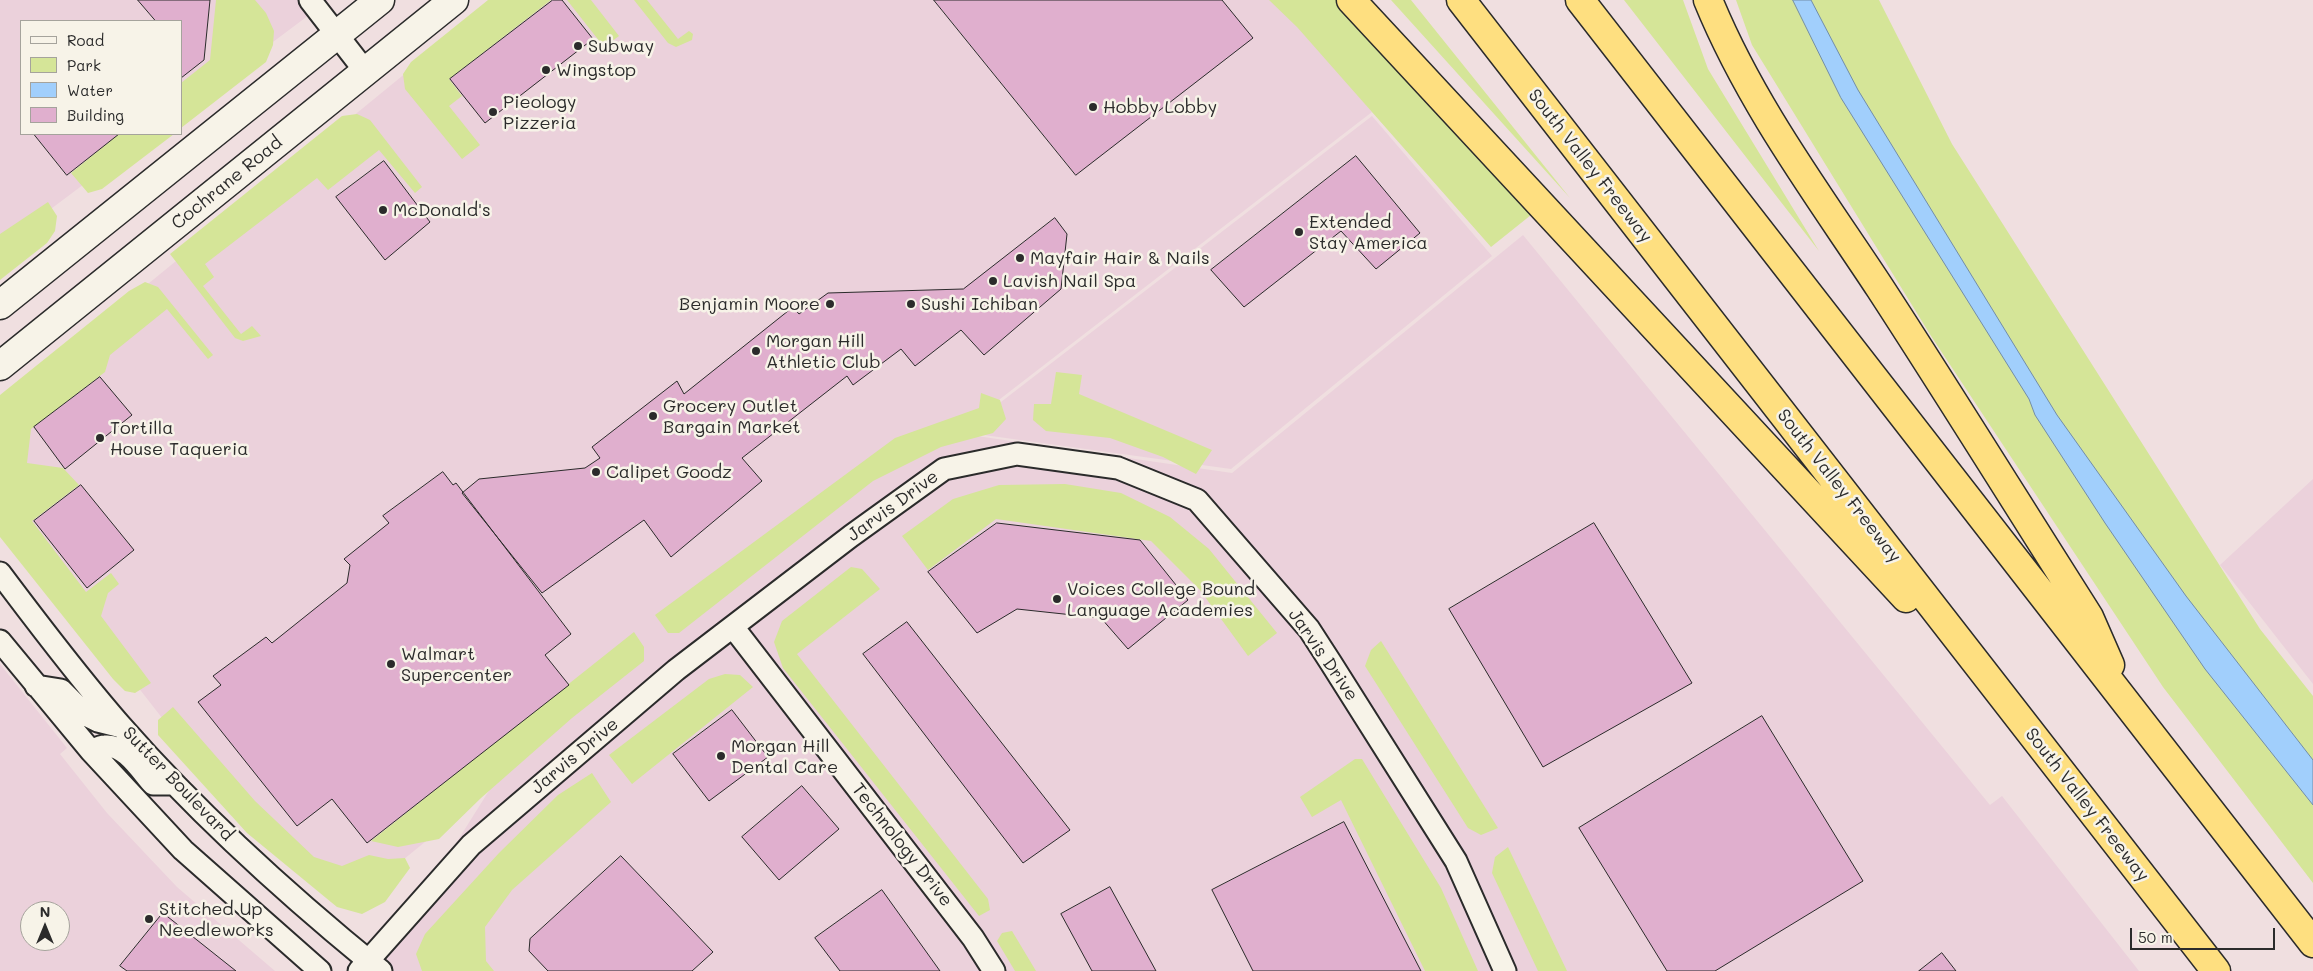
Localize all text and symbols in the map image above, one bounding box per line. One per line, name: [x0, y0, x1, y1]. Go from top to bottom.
legend: [20, 20, 182, 135]
text: Road: [67, 30, 104, 50]
place label: Subway: [588, 35, 654, 57]
marker: Subway: [572, 40, 584, 52]
text: Park: [67, 55, 101, 75]
place label: Wingstop: [556, 59, 636, 81]
marker: Wingstop: [540, 64, 552, 76]
text: Water: [67, 80, 113, 100]
street label: South Valley Freeway: [1523, 85, 1657, 247]
place label: Pieology Pizzeria: [503, 91, 576, 134]
place label: Hobby Lobby: [1103, 96, 1217, 118]
marker: Hobby Lobby: [1087, 101, 1099, 113]
text: Building: [67, 105, 124, 125]
marker: Pieology Pizzeria: [487, 106, 499, 118]
street label: Cochrane Road: [167, 132, 287, 234]
place label: McDonald's: [393, 199, 491, 221]
marker: McDonald's: [377, 204, 389, 216]
place label: Extended Stay America: [1309, 211, 1428, 253]
marker: Extended Stay America: [1293, 226, 1305, 238]
place label: Mayfair Hair & Nails: [1030, 247, 1210, 269]
marker: Mayfair Hair & Nails: [1014, 252, 1026, 264]
place label: Lavish Nail Spa: [1003, 270, 1136, 292]
marker: Lavish Nail Spa: [987, 275, 999, 287]
place label: Benjamin Moore: [679, 293, 820, 315]
place label: Sushi Ichiban: [921, 293, 1038, 315]
marker: Benjamin Moore: [824, 298, 836, 310]
marker: Sushi Ichiban: [905, 298, 917, 310]
place label: Morgan Hill Athletic Club: [766, 330, 881, 372]
marker: Morgan Hill Athletic Club: [750, 345, 762, 357]
place label: Grocery Outlet Bargain Market: [663, 395, 801, 438]
street label: South Valley Freeway: [1772, 405, 1906, 567]
marker: Grocery Outlet Bargain Market: [647, 410, 659, 422]
place label: Tortilla House Taqueria: [110, 417, 249, 459]
marker: Tortilla House Taqueria: [94, 432, 106, 444]
place label: Calipet Goodz: [606, 461, 732, 483]
marker: Calipet Goodz: [590, 466, 602, 478]
street label: Jarvis Drive: [843, 466, 943, 546]
place label: Voices College Bound Language Academies: [1067, 578, 1255, 620]
marker: Voices College Bound Language Academies: [1051, 593, 1063, 605]
street label: Jarvis Drive: [1283, 605, 1363, 705]
place label: Walmart Supercenter: [401, 643, 512, 686]
marker: Walmart Supercenter: [385, 658, 397, 670]
street label: Jarvis Drive: [527, 713, 623, 799]
street label: Sutter Boulevard: [118, 722, 238, 846]
street label: South Valley Freeway: [2020, 724, 2154, 886]
place label: Morgan Hill Dental Care: [731, 735, 838, 778]
marker: Morgan Hill Dental Care: [715, 750, 727, 762]
street label: Technology Drive: [847, 779, 957, 911]
place label: Stitched Up Needleworks: [159, 898, 274, 941]
north arrow: [20, 901, 70, 951]
text: N: [40, 902, 50, 921]
marker: Stitched Up Needleworks: [143, 913, 155, 925]
scale bar: [2133, 918, 2278, 950]
text: 50 m: [2138, 927, 2173, 947]

